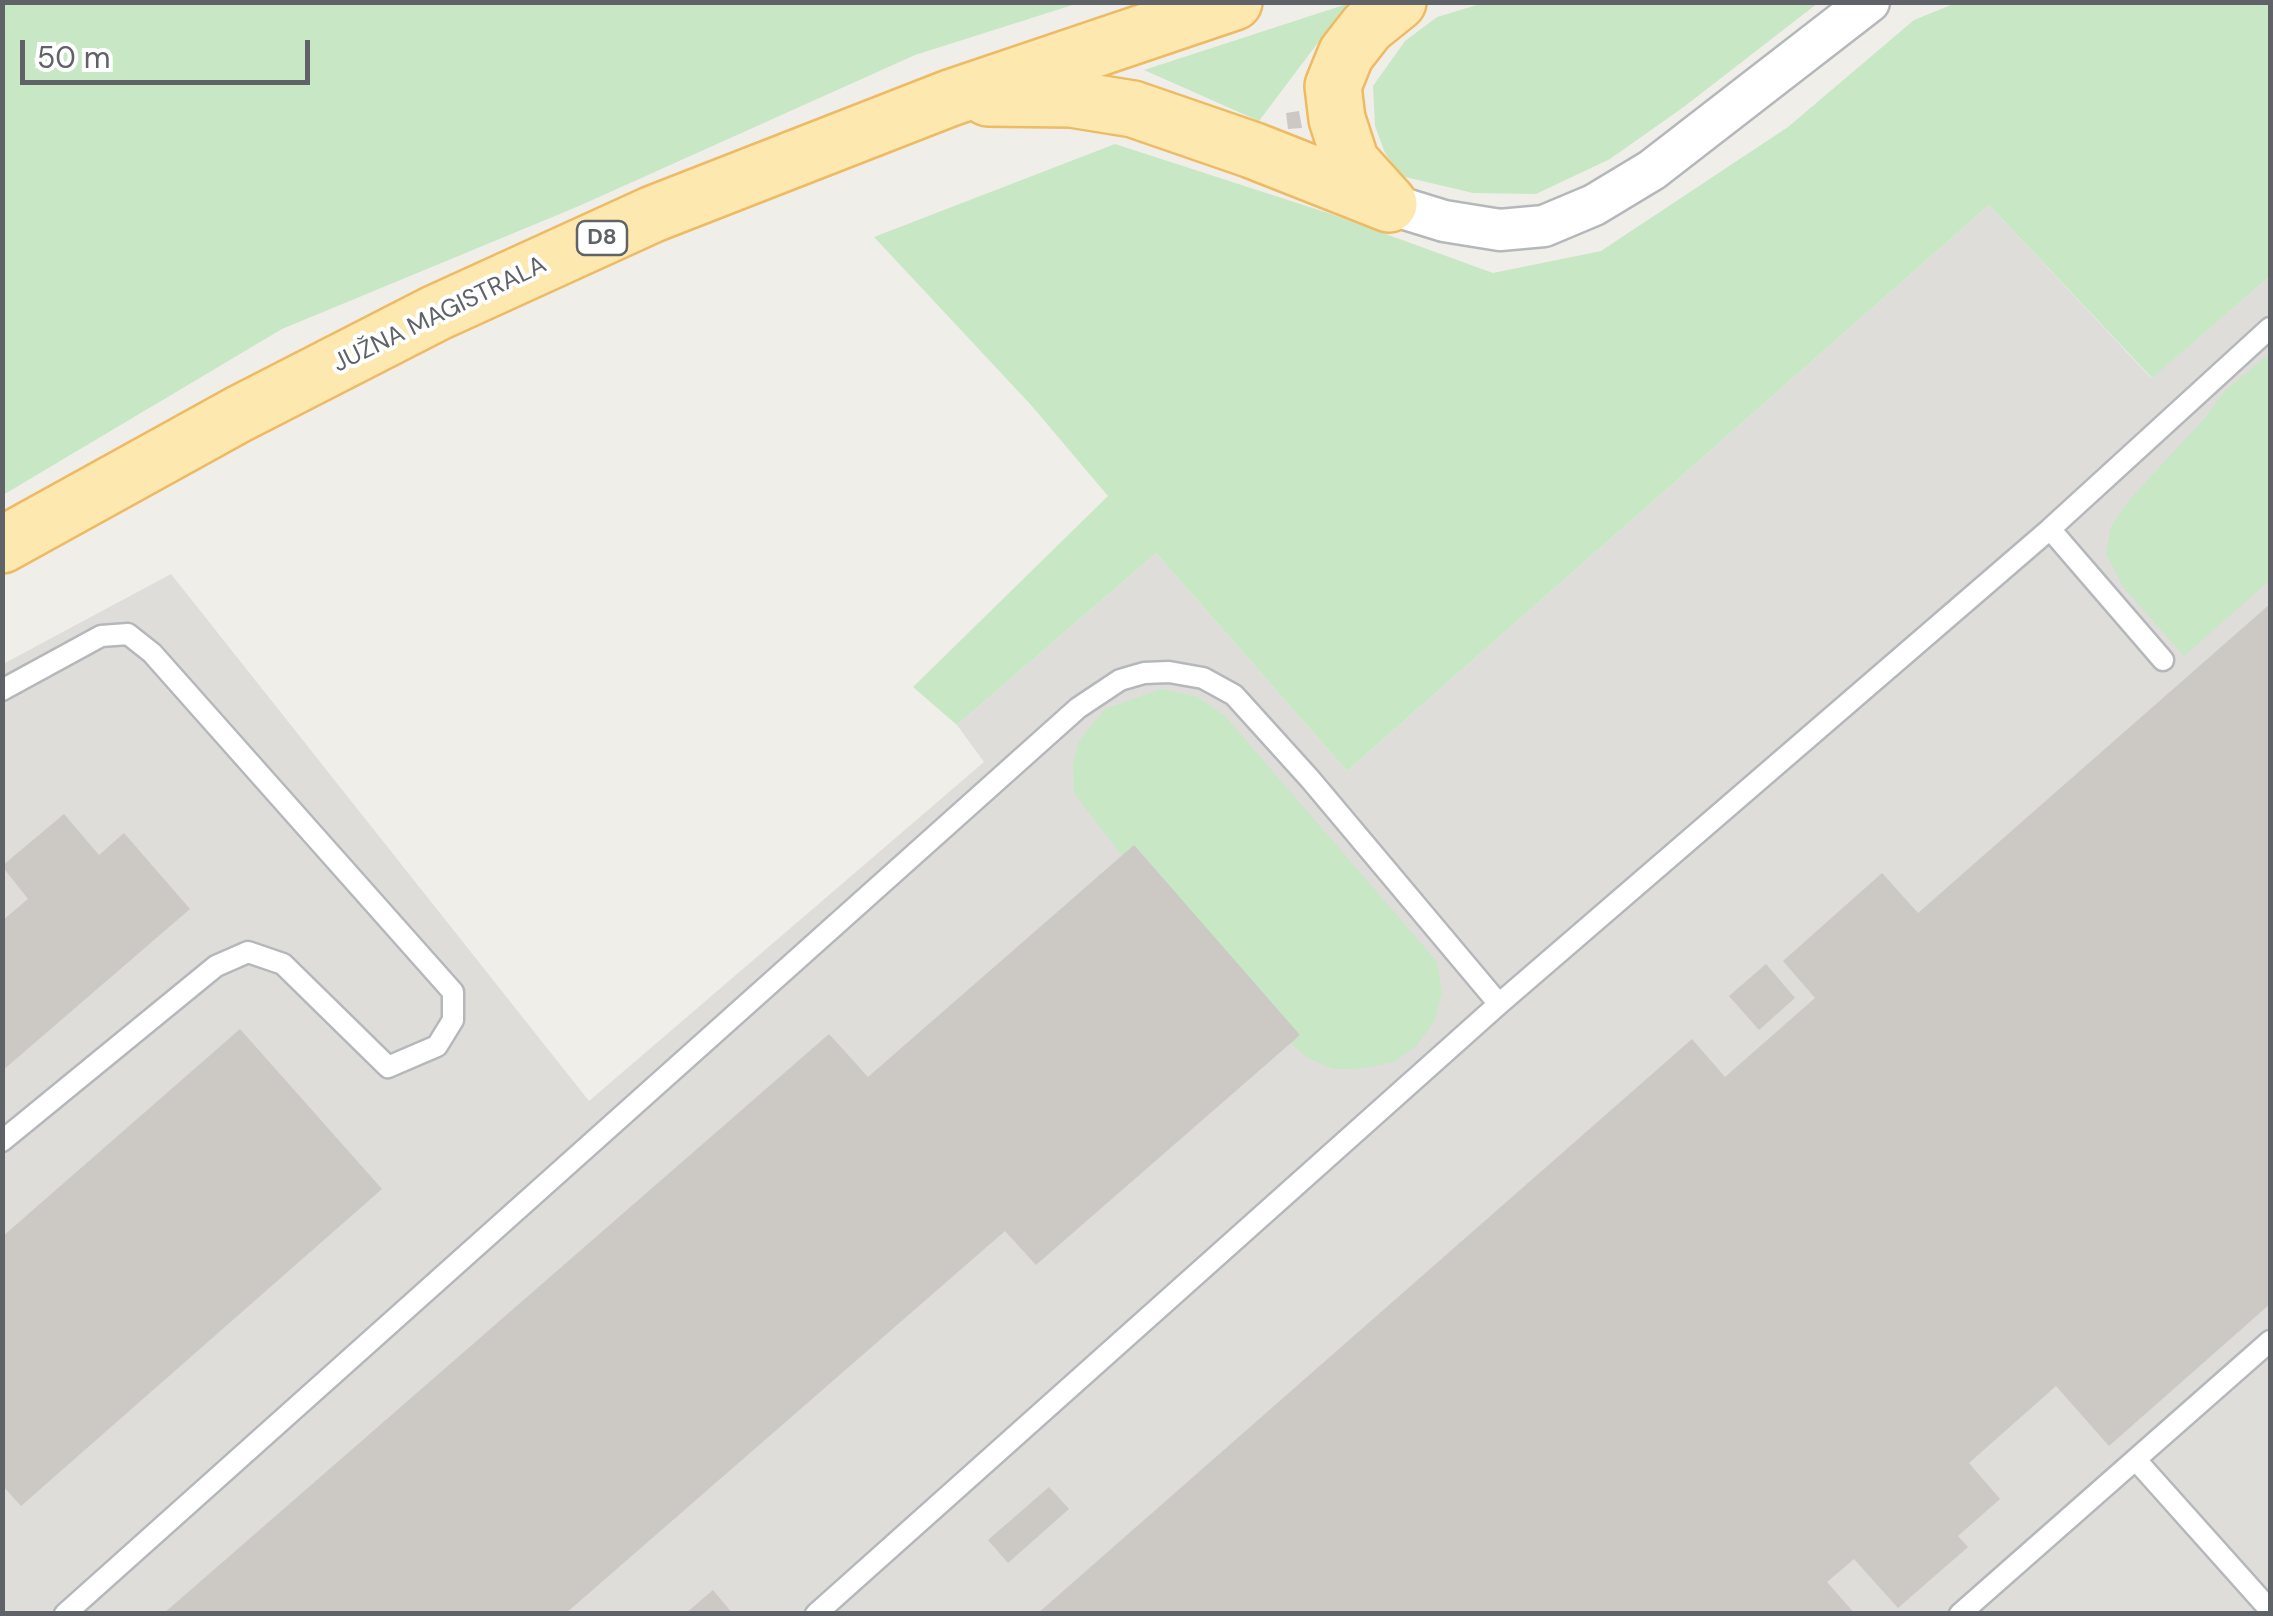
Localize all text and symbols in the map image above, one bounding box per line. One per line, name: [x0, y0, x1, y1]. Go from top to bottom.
scale bar: [25, 20, 315, 82]
text: 50 m: [37, 38, 111, 77]
road number: D8: [577, 221, 627, 255]
street label: JUŽNA MAGISTRALA: [328, 250, 552, 380]

